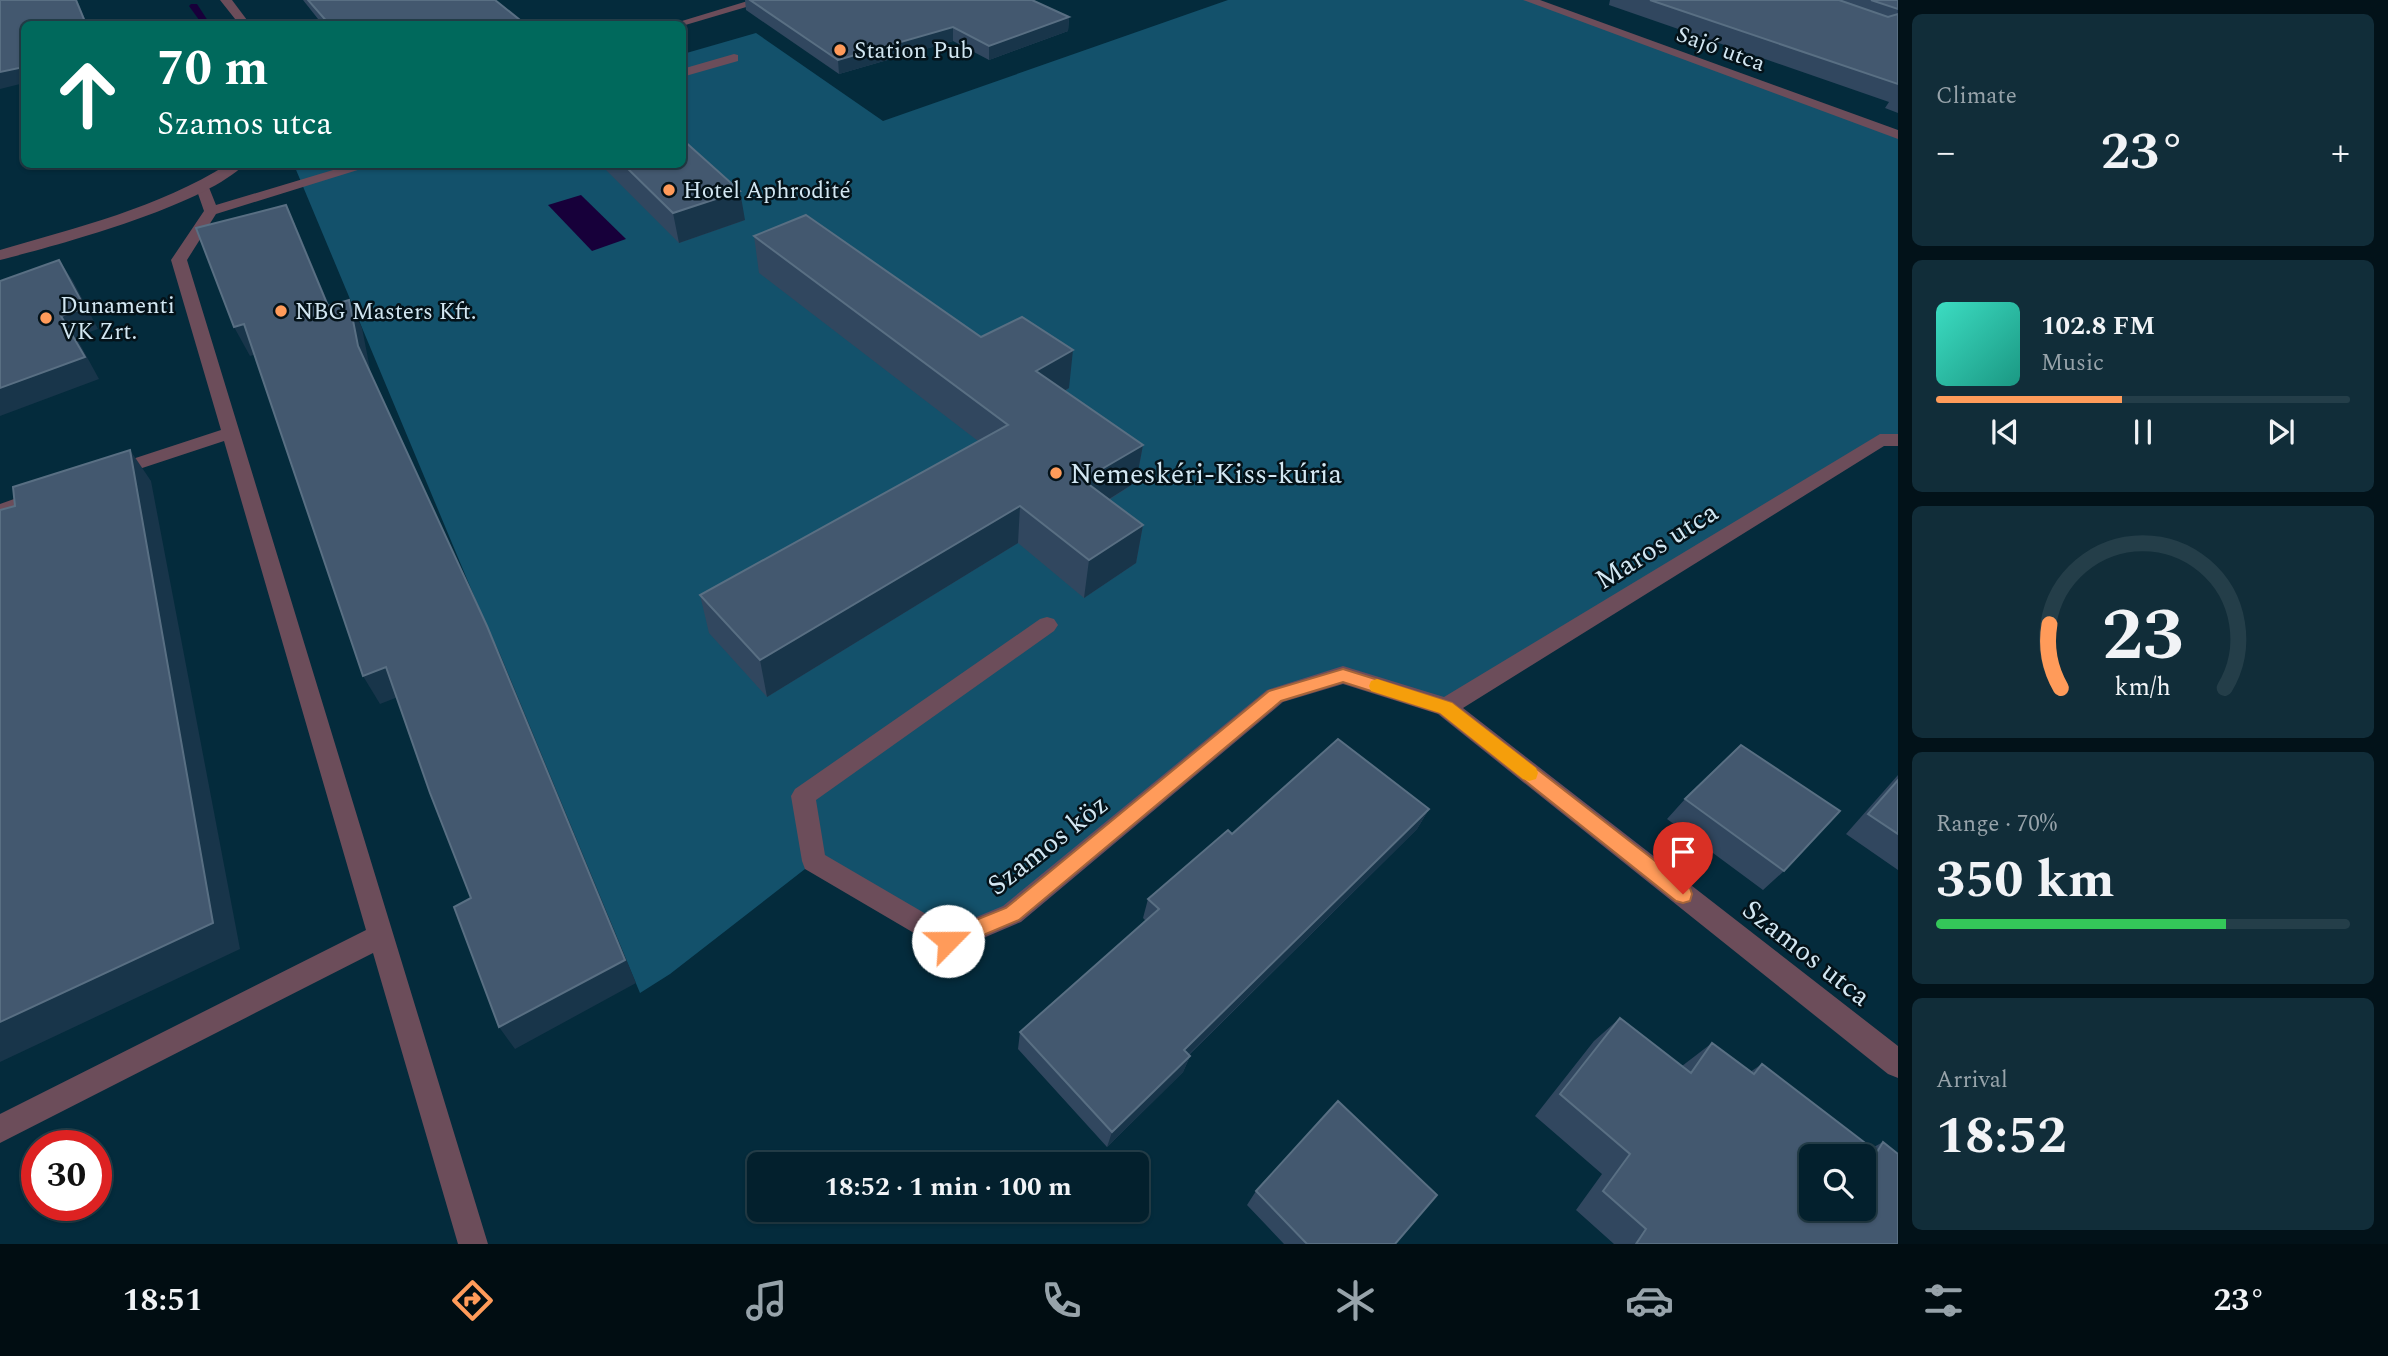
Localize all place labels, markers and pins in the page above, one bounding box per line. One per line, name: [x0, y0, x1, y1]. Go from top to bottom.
place label: Station Pub: [854, 34, 973, 69]
marker: Station Pub: [832, 42, 848, 58]
place label: Hotel Aphrodité: [683, 174, 851, 209]
marker: Hotel Aphrodité: [661, 182, 677, 198]
place label: Dunamenti VK Zrt.: [60, 289, 175, 350]
place label: NBG Masters Kft.: [295, 295, 476, 330]
marker: NBG Masters Kft.: [273, 303, 289, 319]
marker: Dunamenti VK Zrt.: [38, 310, 54, 326]
place label: Nemeskéri-Kiss-kúria: [1070, 453, 1343, 496]
marker: Nemeskéri-Kiss-kúria: [1048, 465, 1064, 481]
pin: [1653, 822, 1713, 894]

